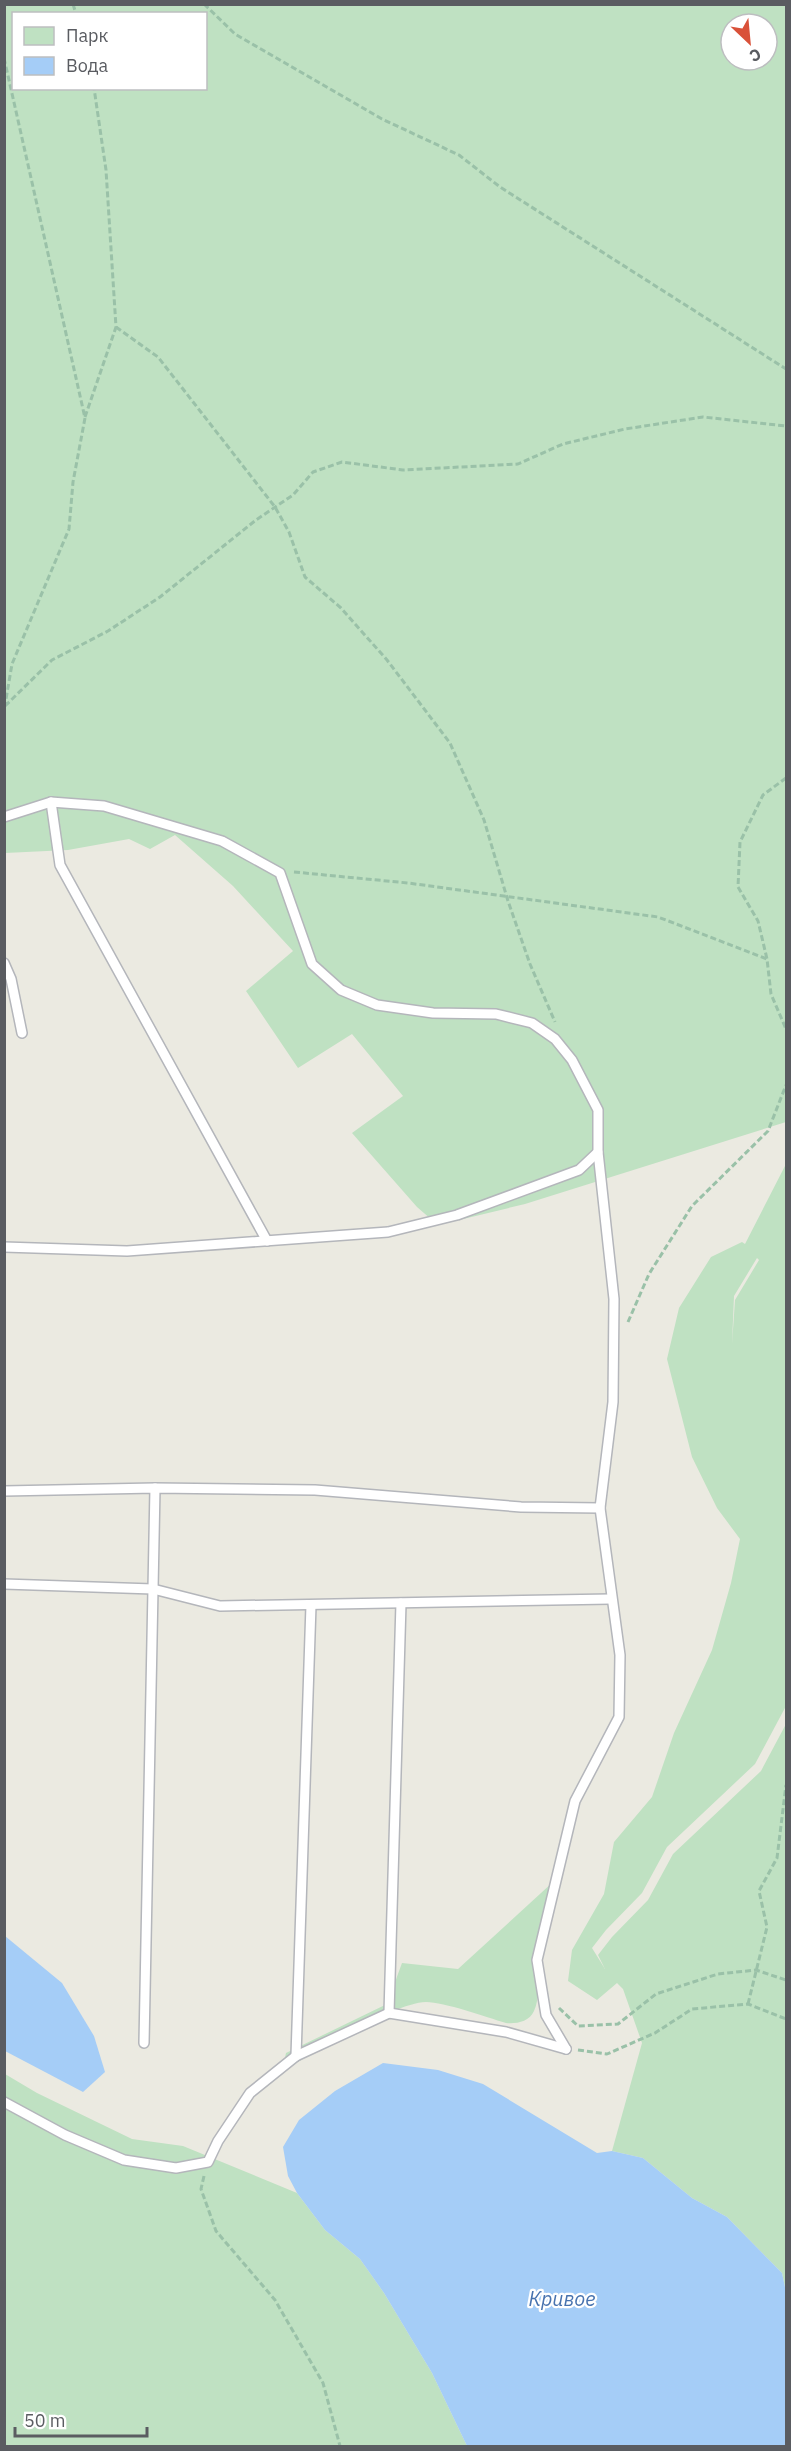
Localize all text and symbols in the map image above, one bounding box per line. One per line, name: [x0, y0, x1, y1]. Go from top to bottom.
legend: [12, 12, 207, 90]
north arrow: [719, 12, 779, 72]
text: Парк: [66, 24, 109, 47]
text: С: [747, 44, 765, 67]
text: Вода: [66, 54, 109, 77]
water label: Кривое: [528, 2285, 596, 2312]
scale bar: [15, 2400, 147, 2438]
text: 50 m: [24, 2409, 66, 2432]

